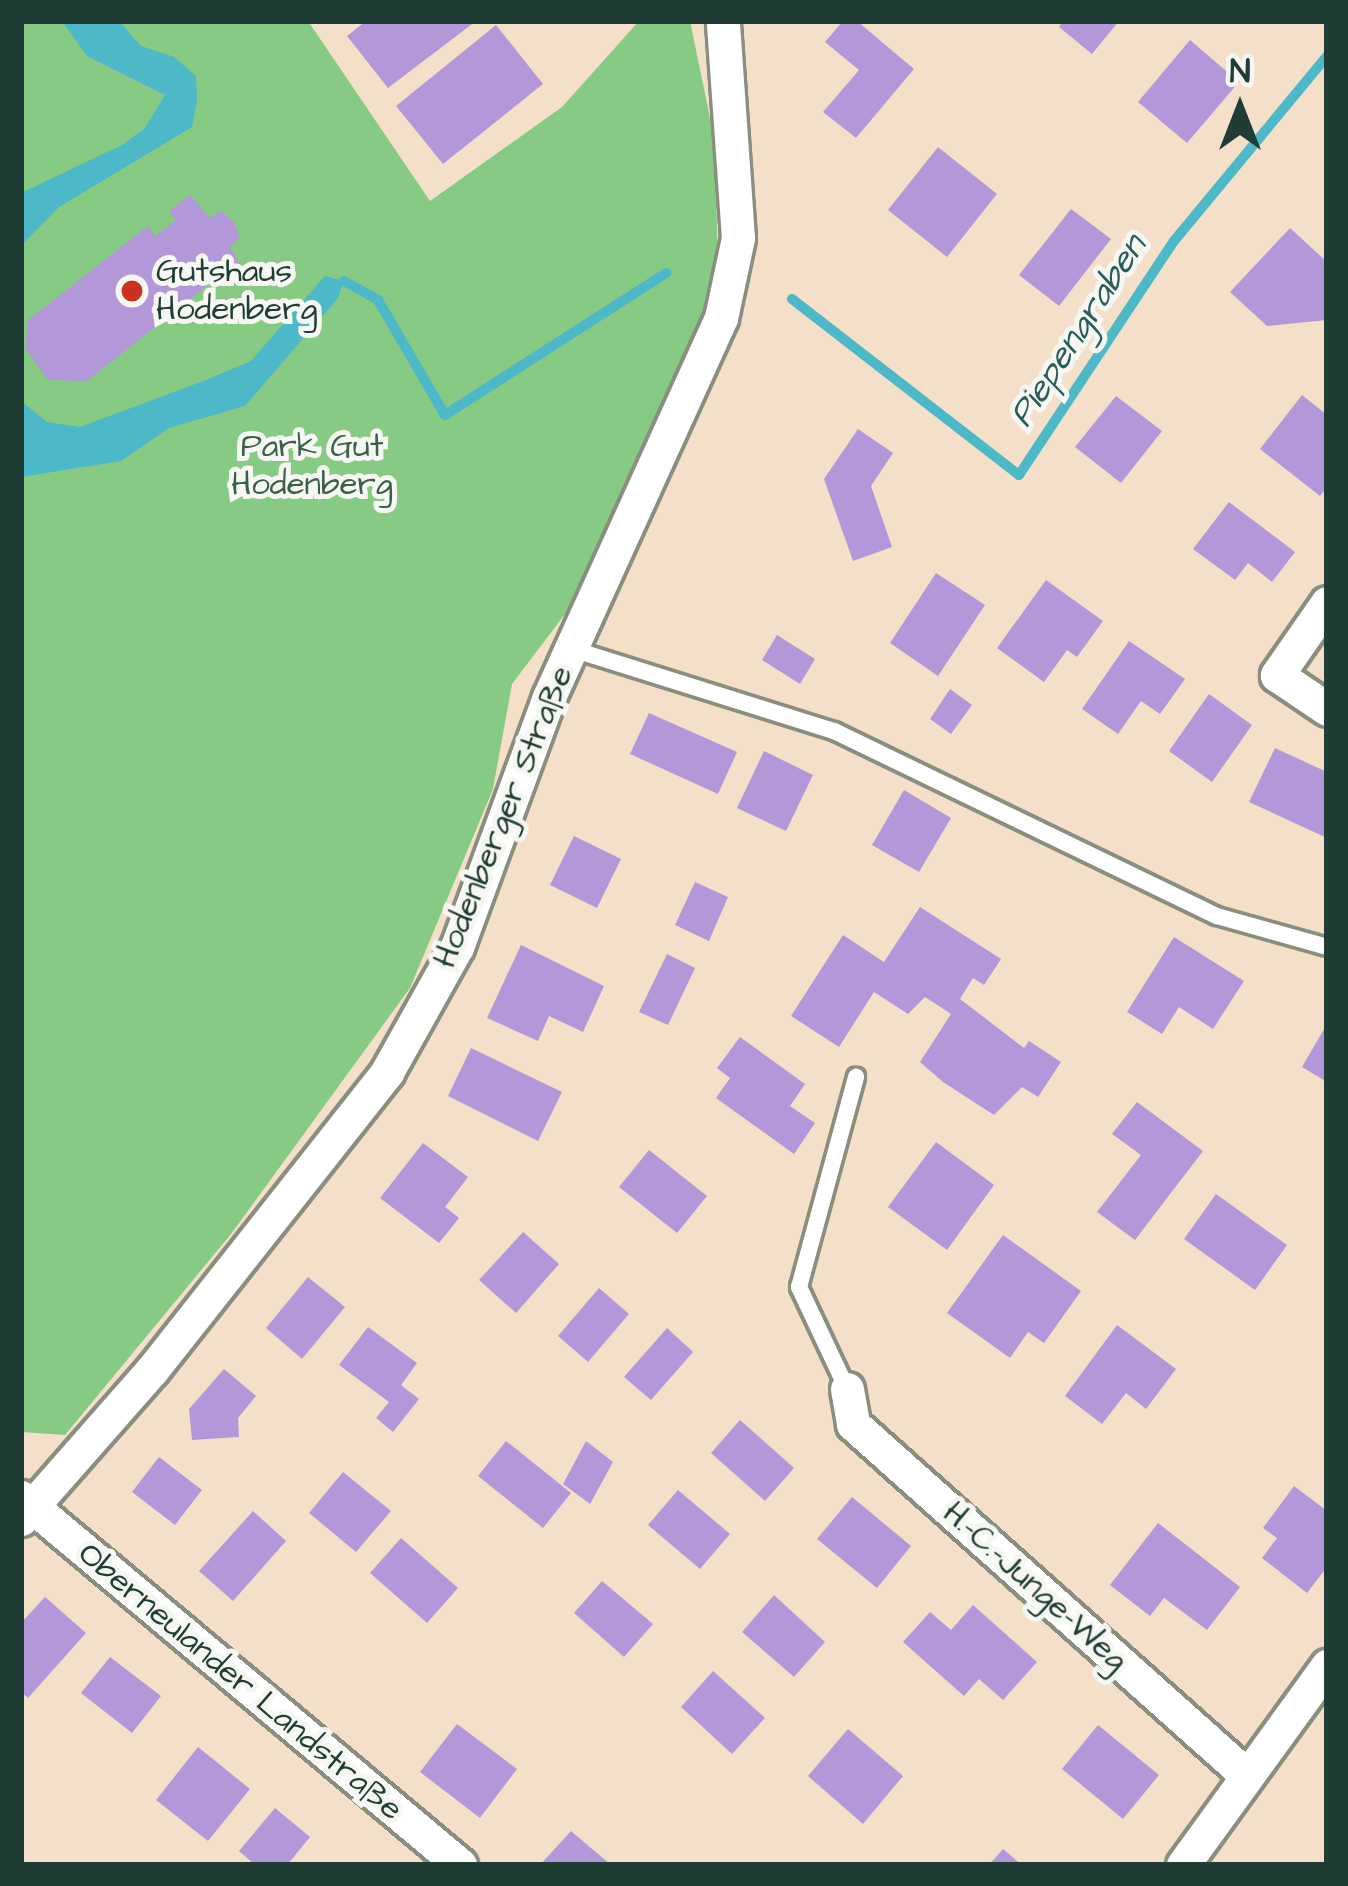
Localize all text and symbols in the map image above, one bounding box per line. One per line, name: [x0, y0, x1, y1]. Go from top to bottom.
north arrow: [1180, 48, 1300, 168]
text: N: [1230, 49, 1250, 95]
water label: Piepengraben: [1000, 227, 1156, 435]
place label: Gutshaus Hodenberg: [156, 252, 317, 330]
marker: Gutshaus Hodenberg: [119, 278, 145, 304]
park label: Park Gut Hodenberg: [231, 427, 393, 505]
street label: Hodenberger Straße: [425, 661, 583, 973]
street label: H.-C.-Junge-Weg: [934, 1494, 1136, 1680]
street label: Oberneulander Landstraße: [70, 1534, 410, 1830]

